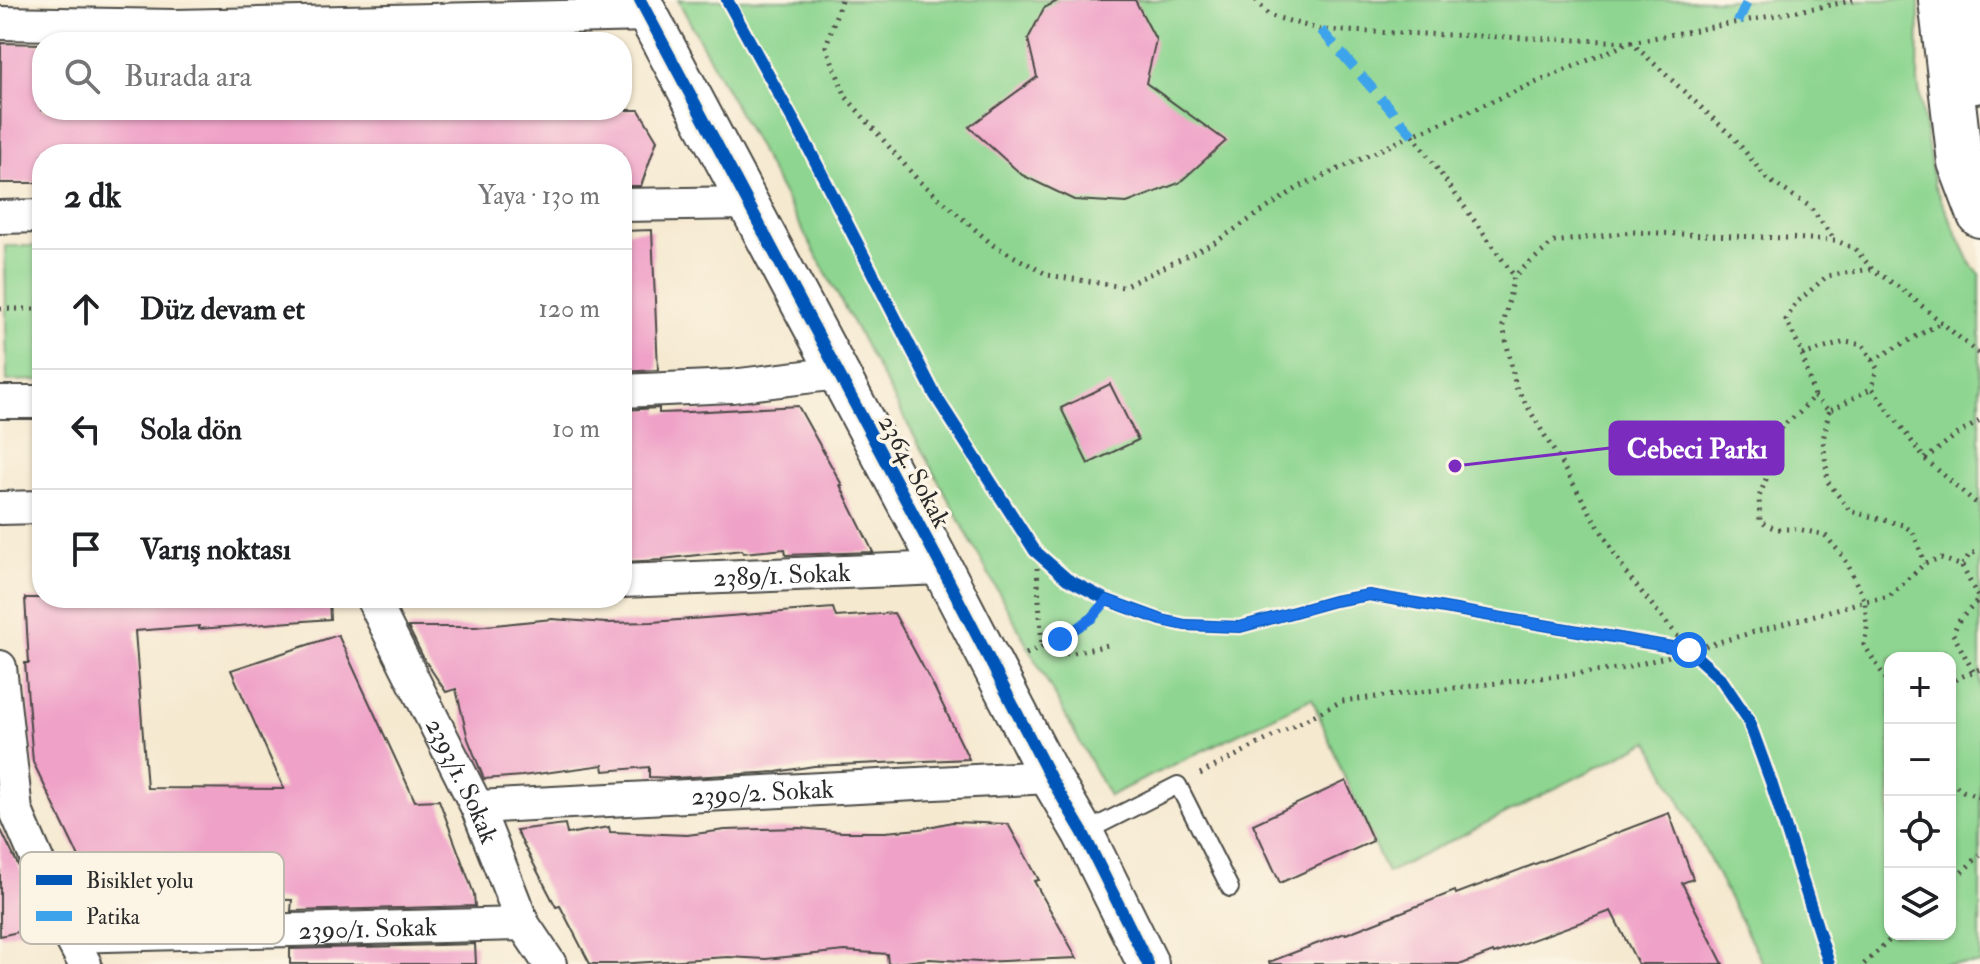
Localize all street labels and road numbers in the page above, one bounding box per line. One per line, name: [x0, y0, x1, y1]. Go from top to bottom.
street label: 2364. Sokak: [871, 409, 958, 534]
street label: 2389/1. Sokak: [713, 557, 852, 594]
street label: 2393/1. Sokak: [418, 713, 505, 849]
street label: 2390/2. Sokak: [691, 773, 835, 813]
street label: 2390/1. Sokak: [298, 911, 438, 947]

